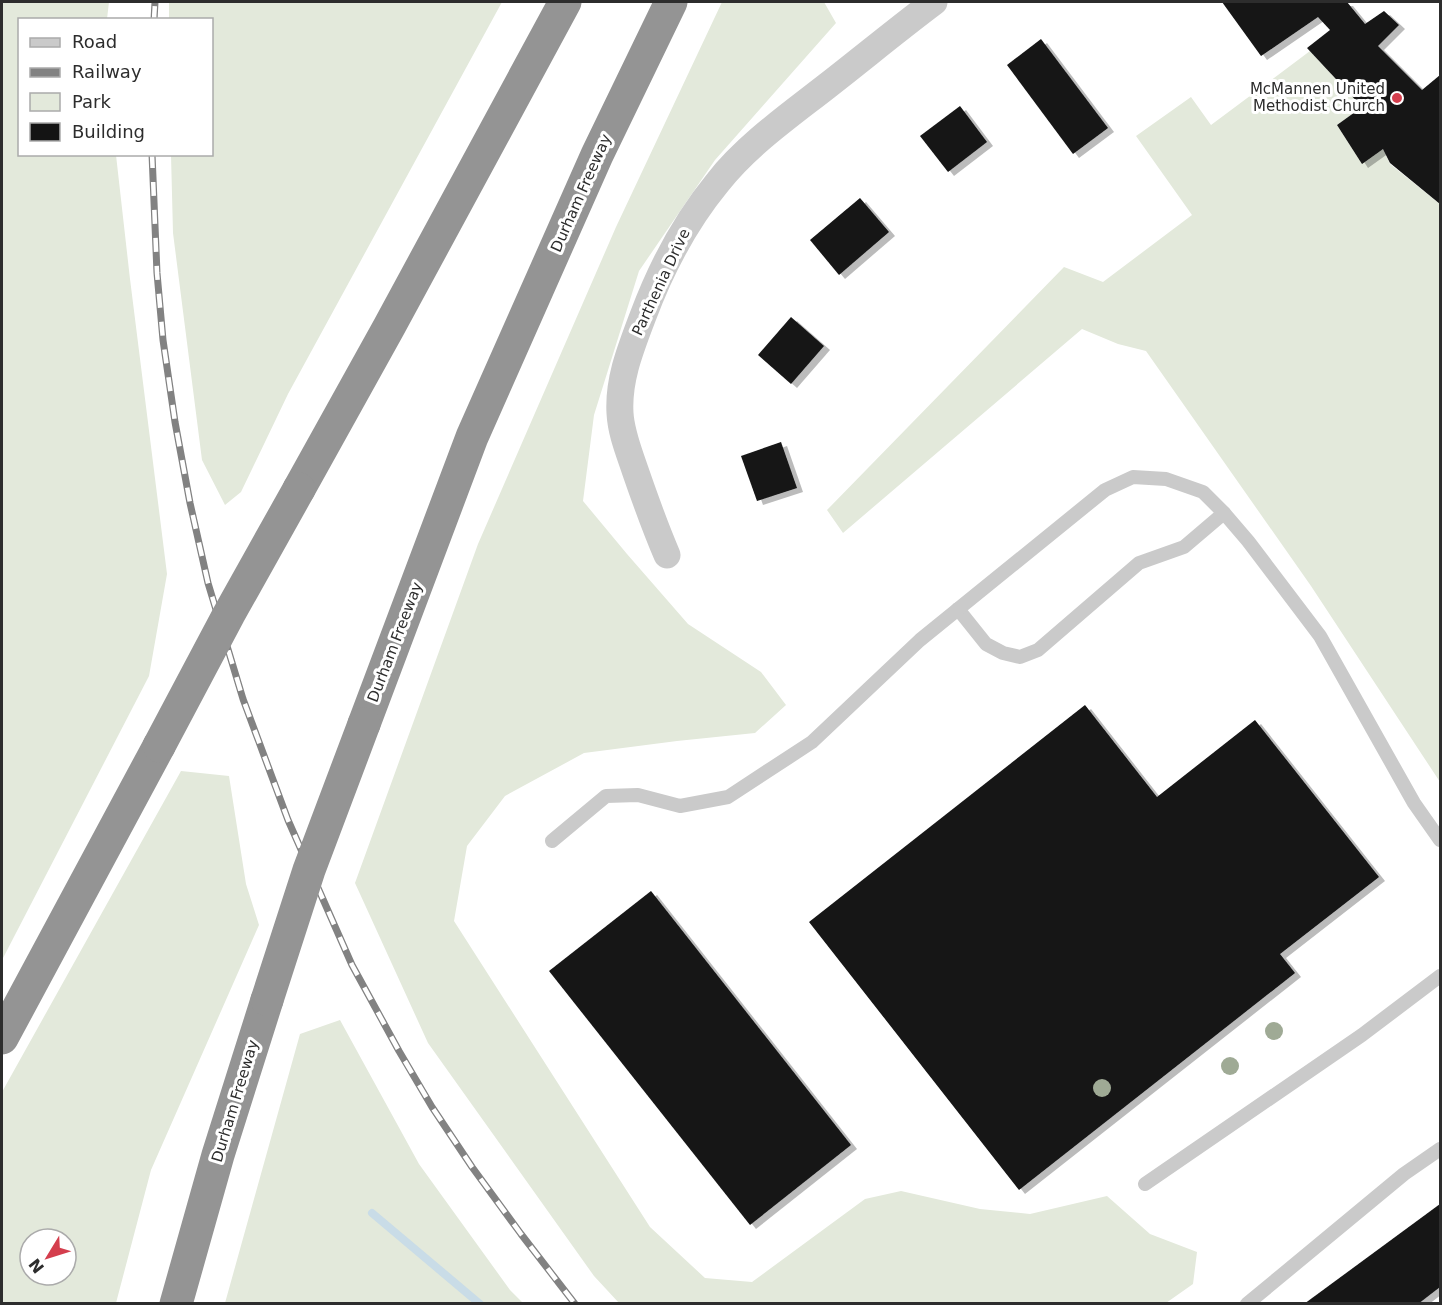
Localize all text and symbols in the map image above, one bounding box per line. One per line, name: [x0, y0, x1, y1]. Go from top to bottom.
legend: [18, 18, 213, 156]
text: Road: [72, 31, 117, 52]
text: Railway: [72, 61, 142, 82]
place label: McMannen United Methodist Church: [1250, 80, 1385, 115]
text: Park: [72, 91, 111, 112]
marker: McMannen United Methodist Church: [1390, 91, 1404, 105]
text: Building: [72, 121, 145, 142]
street label: Durham Freeway: [547, 131, 615, 255]
street label: Parthenia Drive: [628, 226, 694, 338]
street label: Durham Freeway: [364, 579, 426, 705]
street label: Durham Freeway: [208, 1037, 262, 1164]
north arrow: [18, 1227, 78, 1287]
text: N: [25, 1255, 48, 1277]

